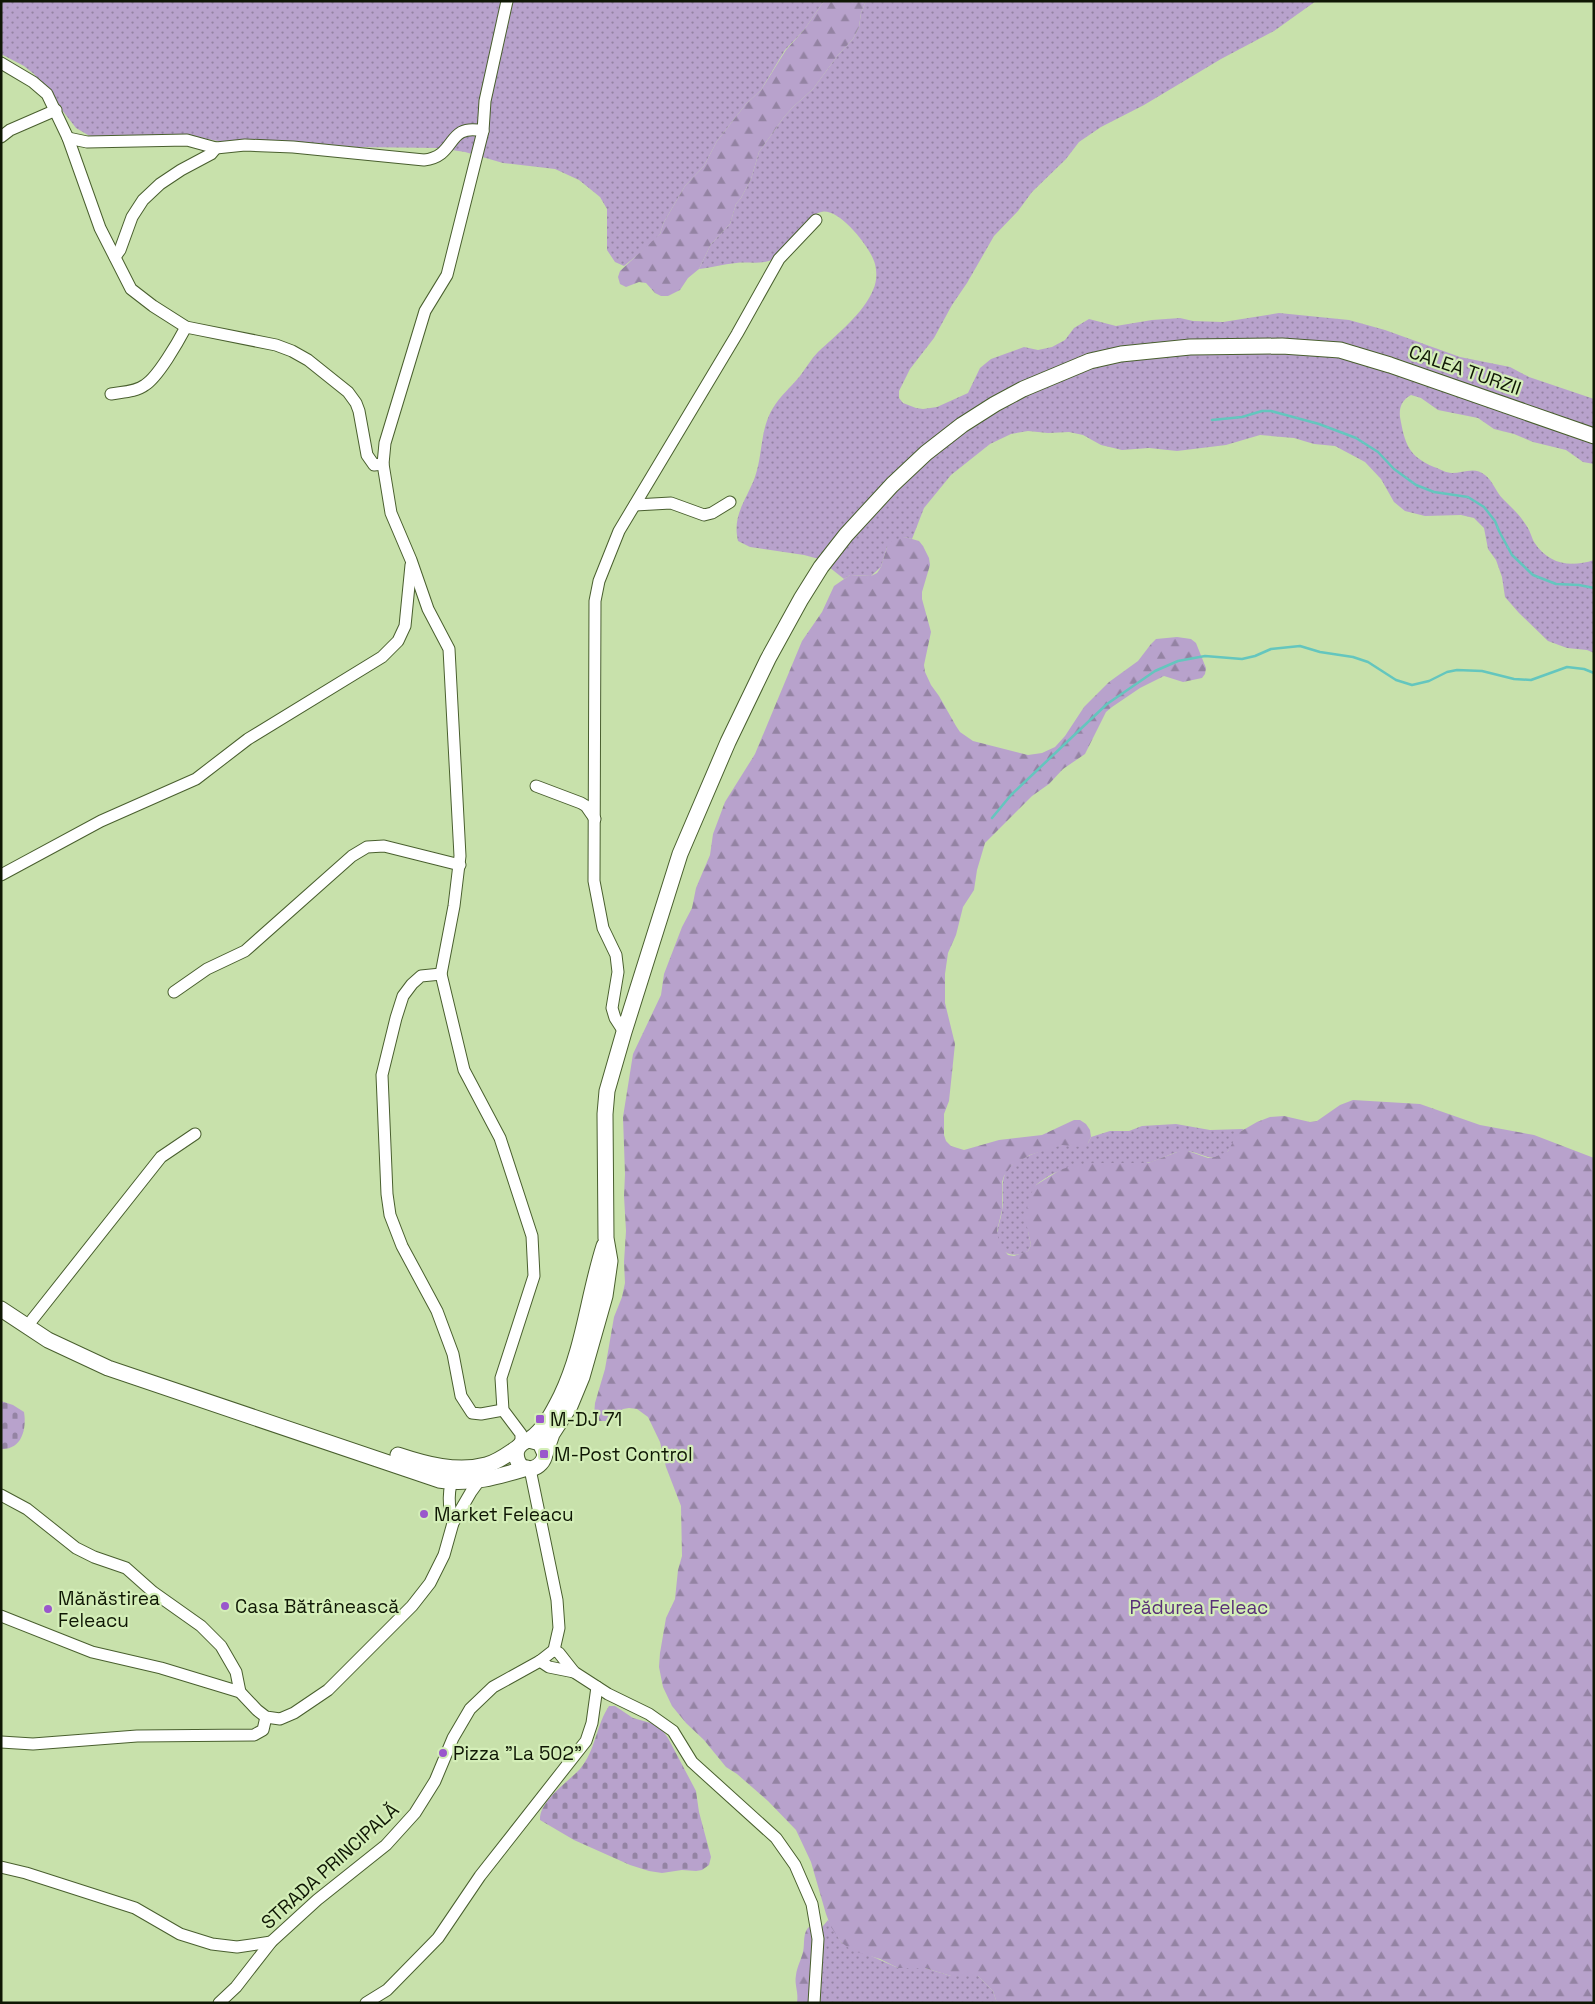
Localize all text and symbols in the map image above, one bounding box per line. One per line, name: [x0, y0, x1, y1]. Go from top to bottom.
street label: CALEA TURZII: [1405, 339, 1525, 401]
place label: M-DJ 71: [550, 1407, 622, 1432]
marker: M-DJ 71: [534, 1413, 546, 1425]
place label: M-Post Control: [554, 1442, 693, 1467]
marker: M-Post Control: [538, 1448, 550, 1460]
place label: Market Feleacu: [434, 1502, 574, 1527]
marker: Market Feleacu: [418, 1508, 430, 1520]
place label: Mănăstirea Feleacu: [58, 1586, 160, 1633]
place label: Casa Bătrânească: [235, 1594, 399, 1619]
park label: Pădurea Feleac: [1130, 1595, 1268, 1620]
marker: Casa Bătrânească: [219, 1600, 231, 1612]
marker: Mănăstirea Feleacu: [42, 1603, 54, 1615]
place label: Pizza "La 502": [453, 1741, 582, 1766]
marker: Pizza "La 502": [437, 1747, 449, 1759]
street label: STRADA PRINCIPALĂ: [256, 1797, 404, 1935]

